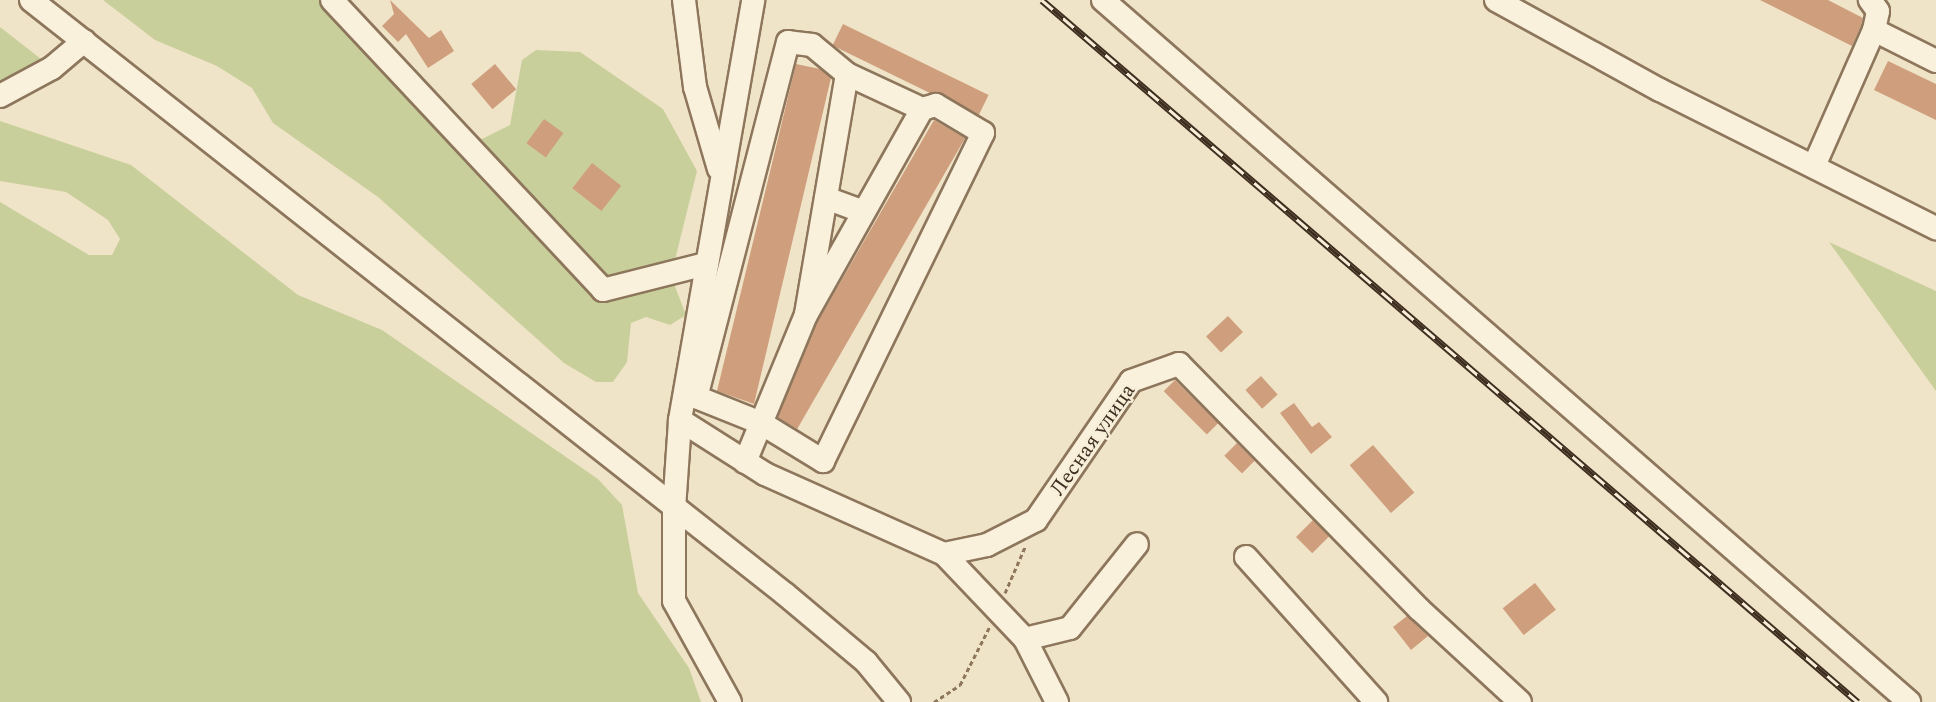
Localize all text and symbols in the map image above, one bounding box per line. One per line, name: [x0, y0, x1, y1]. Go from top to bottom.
street label: Лесная улица: [1045, 379, 1141, 501]

